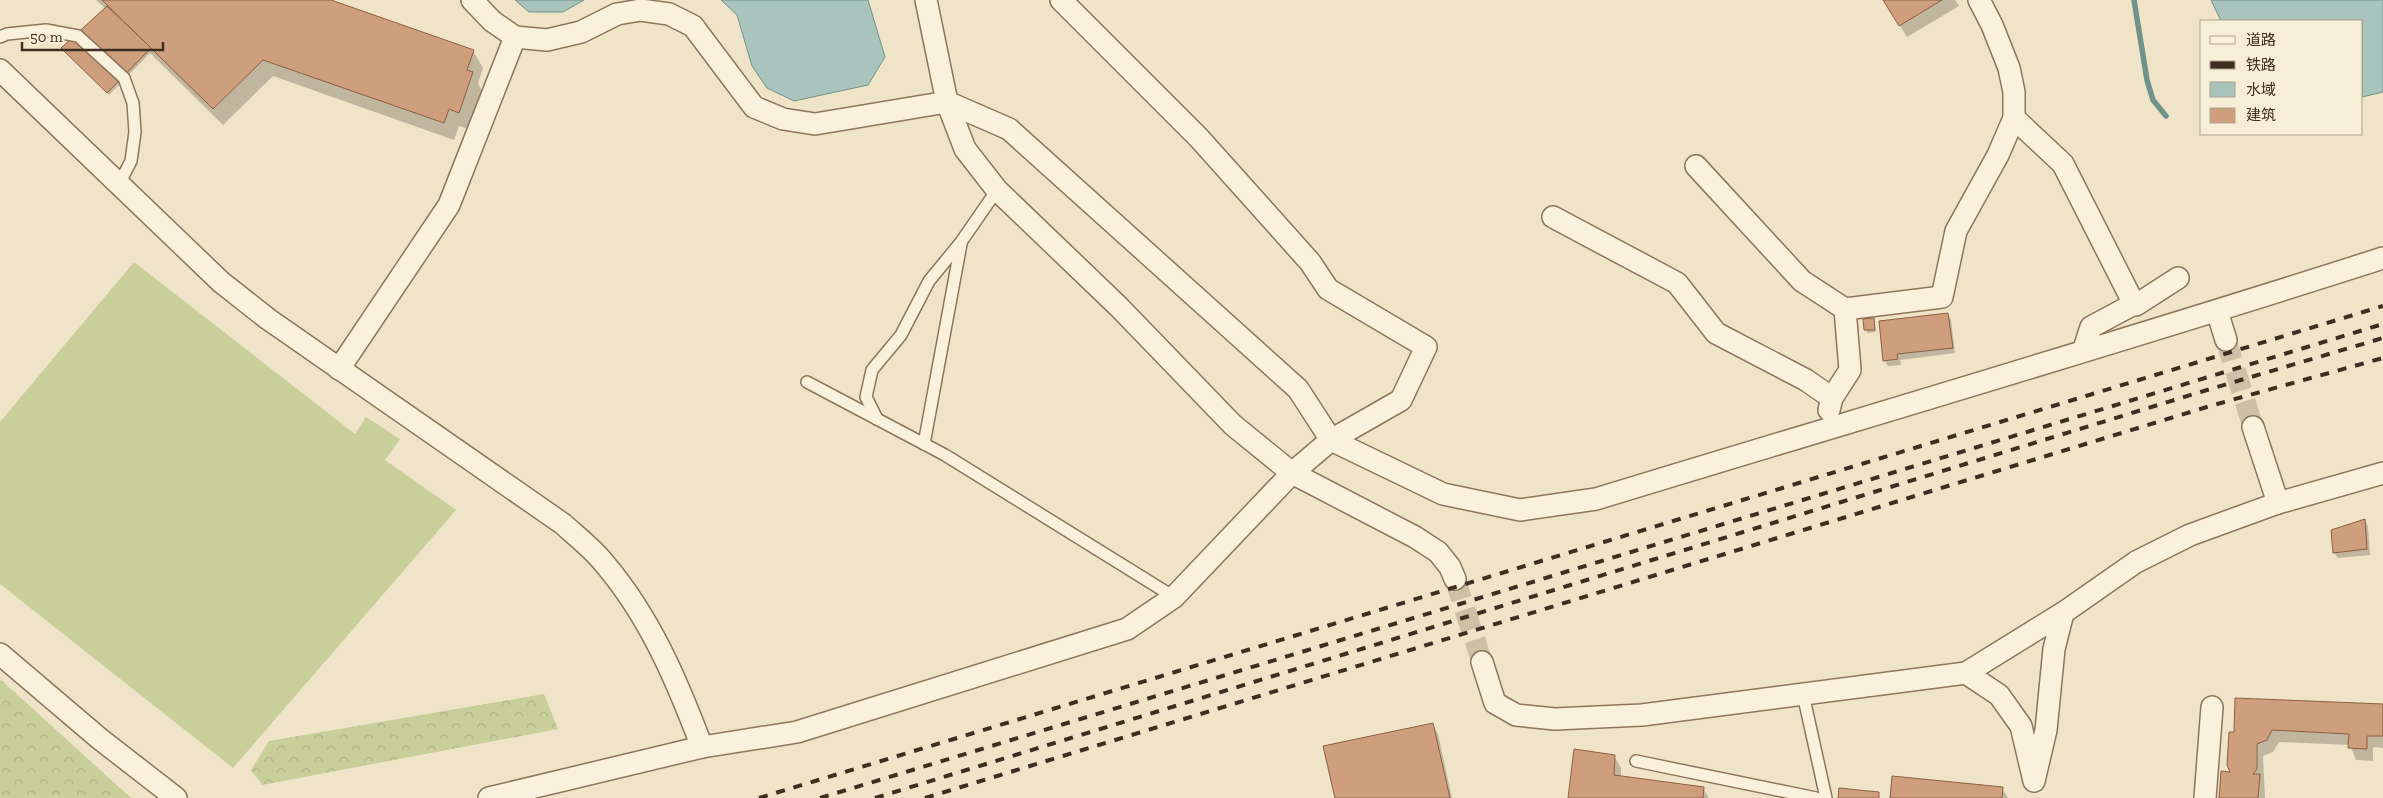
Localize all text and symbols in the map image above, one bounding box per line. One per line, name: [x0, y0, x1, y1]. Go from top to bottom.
scale bar: [22, 20, 164, 52]
legend: [2200, 20, 2363, 135]
text: 50 m: [30, 28, 63, 46]
text: 道路: [2246, 31, 2276, 49]
text: 铁路: [2246, 56, 2276, 74]
text: 水域: [2246, 81, 2276, 99]
text: 建筑: [2246, 106, 2276, 124]

